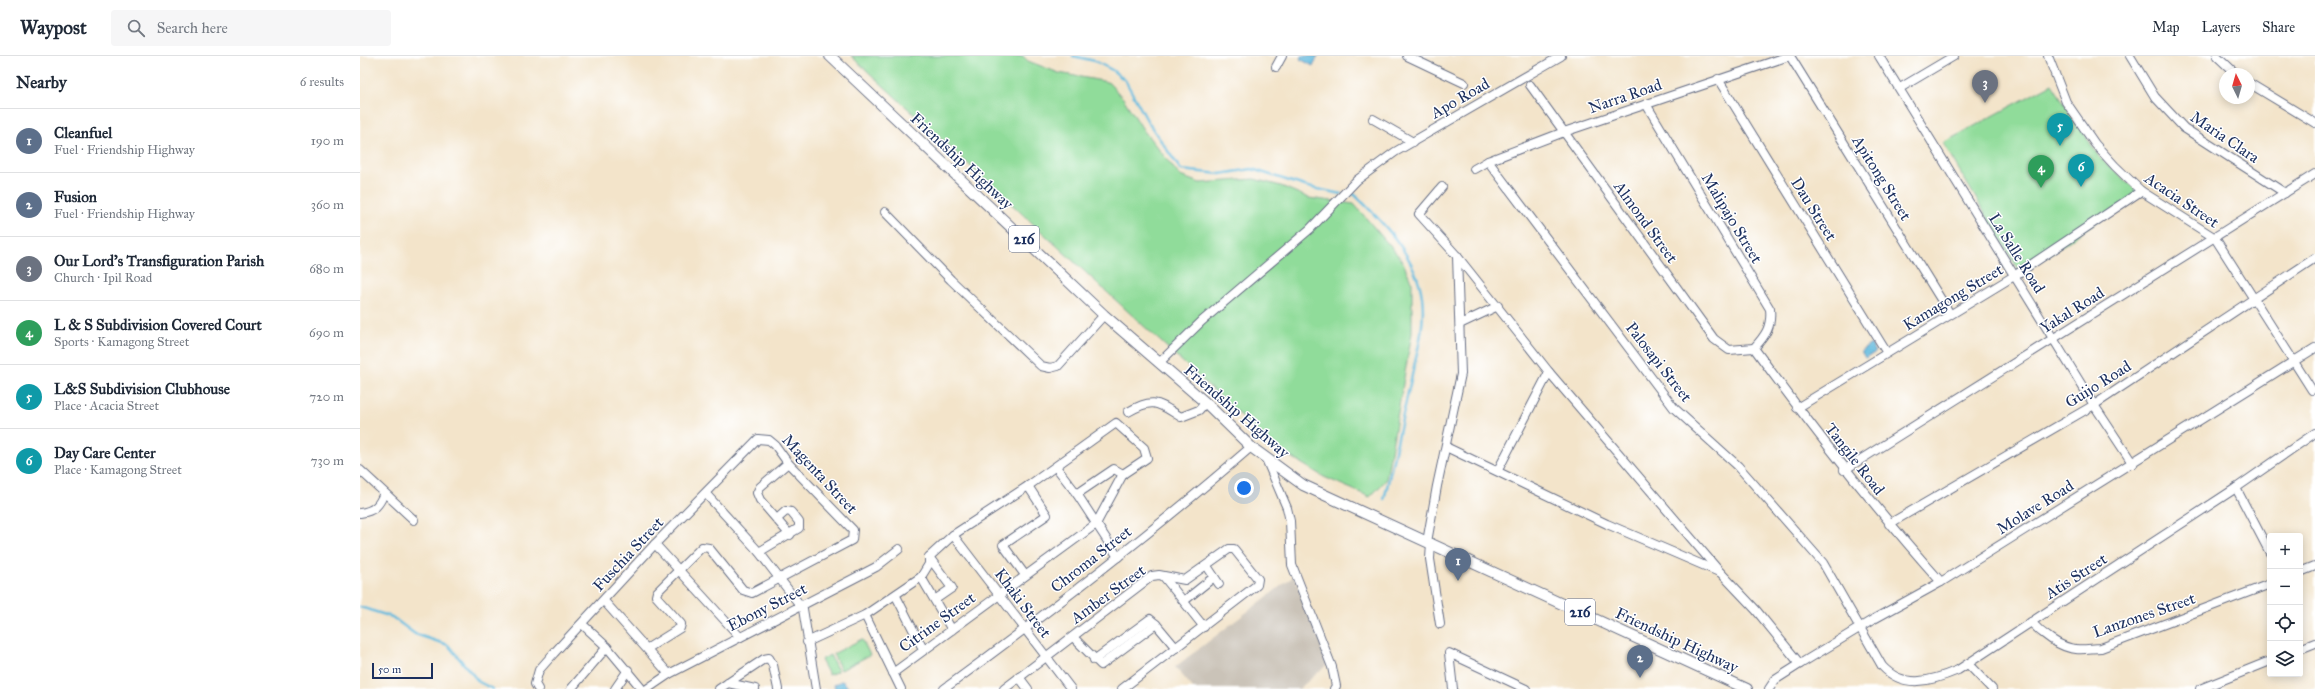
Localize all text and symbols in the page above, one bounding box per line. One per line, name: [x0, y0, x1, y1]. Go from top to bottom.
search box: [111, 10, 391, 46]
text: Waypost: [20, 16, 87, 39]
icon: search: [125, 17, 147, 39]
text: Search here: [157, 19, 228, 37]
text: Map: [2152, 19, 2180, 36]
text: Layers: [2202, 19, 2240, 36]
text: Share: [2262, 19, 2295, 36]
north arrow: [2219, 68, 2255, 104]
pin: 3: [1972, 70, 1998, 103]
text: Nearby: [16, 72, 67, 93]
text: 6 results: [300, 74, 344, 90]
street label: Apo Road: [1426, 74, 1493, 123]
street label: Narra Road: [1586, 75, 1664, 117]
street label: Maria Clara: [2187, 107, 2263, 167]
street label: Friendship Highway: [906, 109, 1018, 214]
pin: 5: [2047, 113, 2073, 146]
text: Cleanfuel: [54, 124, 112, 142]
street label: Apitong Street: [1847, 131, 1916, 225]
text: 1: [26, 133, 32, 149]
text: 190 m: [311, 133, 344, 149]
text: Fuel · Friendship Highway: [54, 142, 195, 158]
pin: 6: [2068, 154, 2094, 187]
pin: 4: [2028, 155, 2054, 188]
street label: Acacia Street: [2140, 168, 2223, 232]
street label: Malipajo Street: [1698, 169, 1767, 267]
street label: Dau Street: [1787, 174, 1841, 244]
street label: Almond Street: [1609, 177, 1682, 267]
text: Fusion: [54, 188, 97, 206]
text: 2: [26, 197, 32, 213]
text: 360 m: [311, 197, 344, 213]
text: Fuel · Friendship Highway: [54, 206, 195, 222]
street label: La Salle Road: [1985, 209, 2049, 297]
road number: 216: [1009, 226, 1039, 252]
text: Our Lord's Transfiguration Parish: [54, 252, 264, 270]
street label: Kamagong Street: [1900, 260, 2007, 335]
text: 3: [26, 261, 32, 277]
text: 680 m: [309, 261, 344, 277]
text: Church · Ipil Road: [54, 270, 152, 286]
street label: Yakal Road: [2036, 283, 2108, 337]
text: L & S Subdivision Covered Court: [54, 316, 262, 334]
street label: Palosapi Street: [1622, 318, 1696, 406]
text: 4: [25, 325, 33, 341]
text: 690 m: [309, 325, 344, 341]
text: Sports · Kamagong Street: [54, 334, 189, 350]
street label: Guijo Road: [2061, 356, 2135, 412]
street label: Friendship Highway: [1180, 360, 1294, 463]
text: L&S Subdivision Clubhouse: [54, 380, 230, 398]
text: 5: [26, 389, 32, 405]
text: 720 m: [309, 389, 344, 405]
text: Place · Acacia Street: [54, 398, 159, 414]
street label: Tangile Road: [1820, 419, 1889, 499]
street label: Magenta Street: [778, 430, 862, 519]
text: Day Care Center: [54, 444, 156, 462]
text: 6: [26, 453, 32, 469]
text: 730 m: [311, 453, 344, 469]
text: Place · Kamagong Street: [54, 462, 182, 478]
street label: Molave Road: [1993, 476, 2077, 538]
your location: [1234, 478, 1254, 498]
street label: Fuschia Street: [589, 513, 667, 595]
street label: Chroma Street: [1047, 521, 1135, 596]
map controls: [2267, 533, 2303, 677]
button: +: [2267, 533, 2303, 569]
pin: 1: [1445, 548, 1471, 581]
street label: Atis Street: [2041, 549, 2111, 604]
street label: Amber Street: [1066, 560, 1149, 628]
street label: Khaki Street: [991, 565, 1055, 642]
button: −: [2267, 569, 2303, 605]
street label: Ebony Street: [724, 579, 810, 635]
street label: Citrine Street: [895, 588, 979, 656]
street label: Lanzones Street: [2090, 588, 2198, 641]
road number: 216: [1565, 599, 1595, 625]
street label: Friendship Highway: [1612, 603, 1742, 678]
button: locate: [2267, 605, 2303, 641]
button: layers: [2267, 641, 2303, 677]
pin: 2: [1627, 645, 1653, 678]
scale bar: [372, 661, 433, 680]
text: 50 m: [378, 663, 401, 676]

